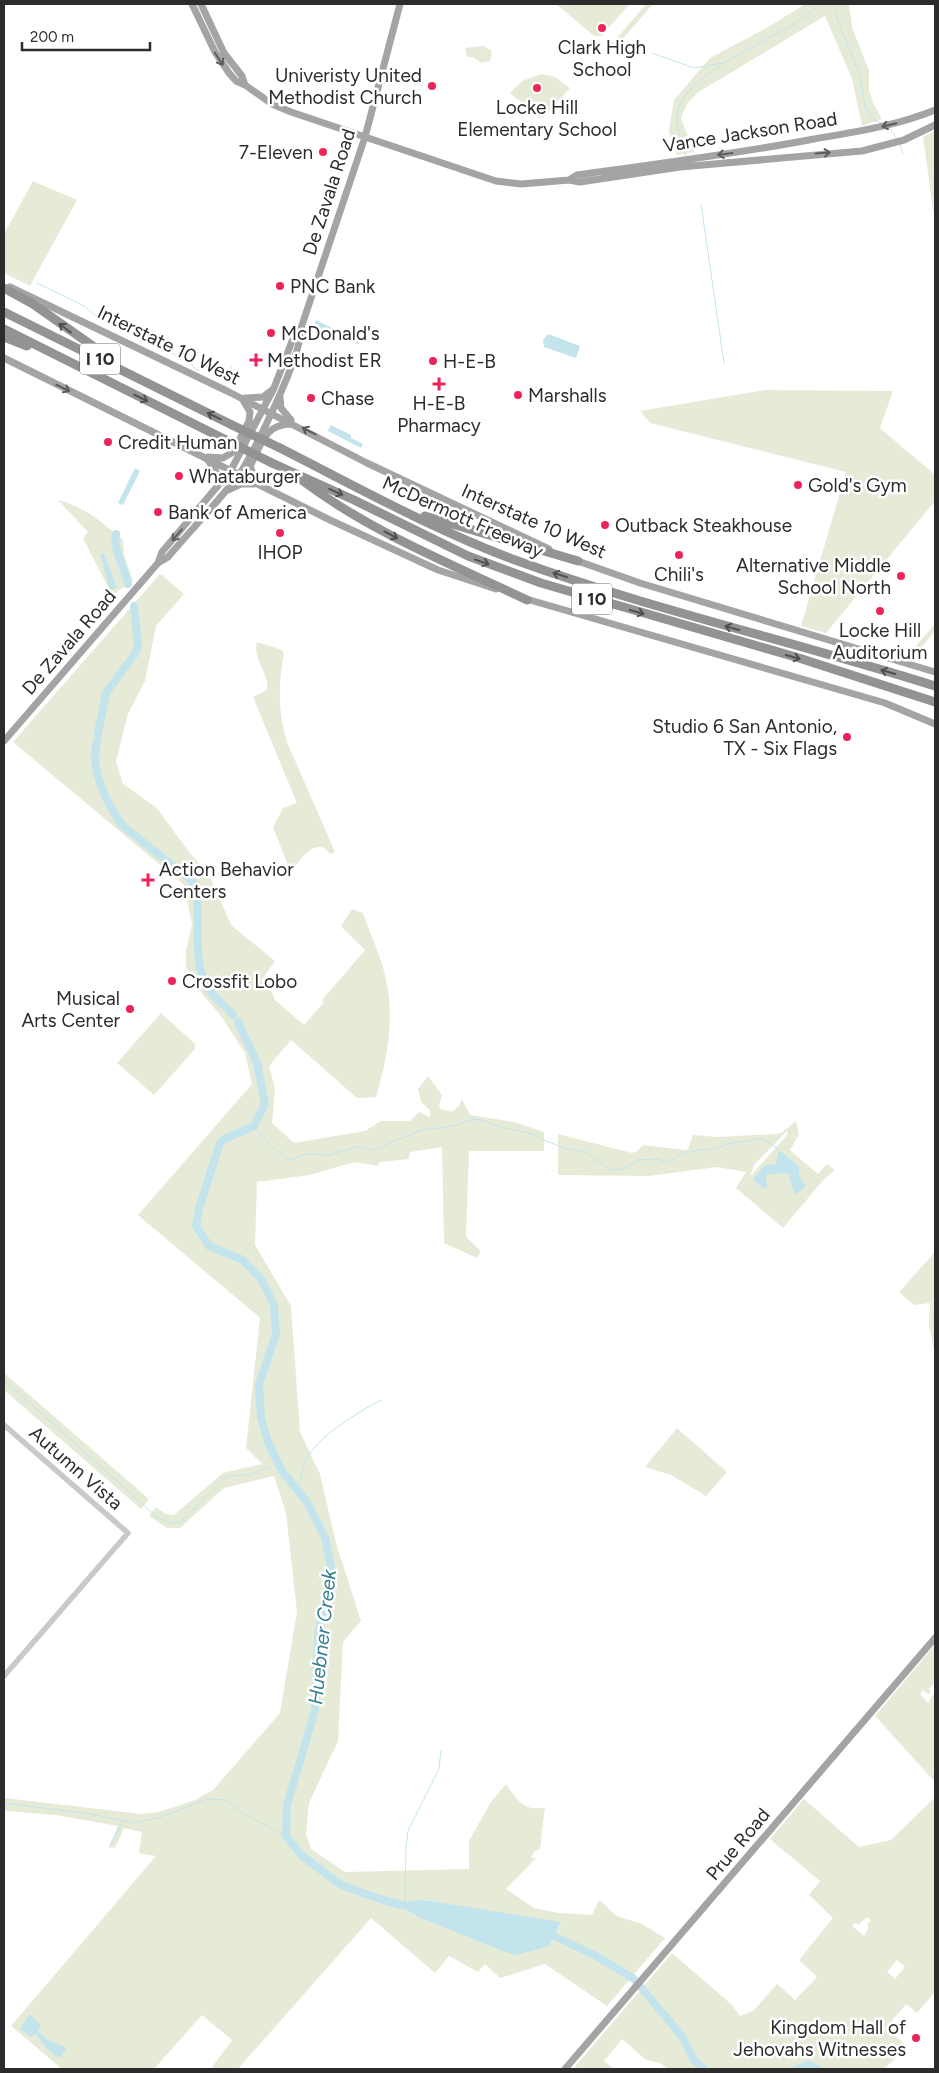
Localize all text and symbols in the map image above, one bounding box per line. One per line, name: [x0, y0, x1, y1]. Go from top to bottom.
scale bar: [22, 20, 150, 52]
marker: Clark High School: [596, 22, 608, 34]
text: 200 m: [30, 28, 74, 46]
place label: Clark High School: [558, 36, 646, 81]
one-way arrow: [214, 52, 224, 66]
place label: Univeristy United Methodist Church: [268, 64, 422, 109]
marker: Univeristy United Methodist Church: [426, 80, 438, 92]
marker: Locke Hill Elementary School: [531, 82, 543, 94]
place label: Locke Hill Elementary School: [457, 96, 617, 141]
street label: Vance Jackson Road: [661, 107, 839, 157]
one-way arrow: [881, 121, 897, 130]
street label: De Zavala Road: [298, 126, 360, 258]
place label: 7-Eleven: [239, 141, 313, 164]
marker: 7-Eleven: [317, 146, 329, 158]
one-way arrow: [717, 149, 733, 159]
one-way arrow: [815, 149, 831, 158]
place label: PNC Bank: [290, 275, 376, 298]
marker: PNC Bank: [274, 280, 286, 292]
street label: Interstate 10 West: [94, 300, 244, 390]
one-way arrow: [59, 322, 72, 333]
place label: McDonald's: [281, 322, 380, 345]
marker: McDonald's: [265, 327, 277, 339]
road number: I 10: [80, 344, 120, 374]
place label: Methodist ER: [267, 349, 382, 372]
place label: H-E-B: [443, 350, 496, 373]
marker: Methodist ER: [249, 353, 263, 367]
marker: H-E-B: [427, 355, 439, 367]
marker: H-E-B Pharmacy: [433, 378, 445, 390]
one-way arrow: [55, 384, 70, 393]
place label: Marshalls: [528, 384, 607, 407]
place label: Chase: [321, 387, 374, 410]
marker: Marshalls: [512, 389, 524, 401]
marker: Chase: [305, 392, 317, 404]
place label: H-E-B Pharmacy: [397, 392, 481, 437]
one-way arrow: [133, 394, 148, 403]
one-way arrow: [207, 411, 222, 420]
one-way arrow: [302, 426, 317, 435]
place label: Credit Human: [118, 431, 237, 454]
marker: Credit Human: [102, 436, 114, 448]
place label: Whataburger: [189, 465, 301, 488]
marker: Whataburger: [173, 470, 185, 482]
street label: McDermott Freeway: [379, 471, 547, 563]
place label: Gold's Gym: [808, 474, 907, 497]
street label: Interstate 10 West: [458, 479, 610, 563]
marker: Gold's Gym: [792, 479, 804, 491]
one-way arrow: [328, 488, 343, 497]
place label: Bank of America: [168, 501, 307, 524]
marker: Bank of America: [152, 506, 164, 518]
place label: Outback Steakhouse: [615, 514, 792, 537]
marker: Outback Steakhouse: [599, 519, 611, 531]
marker: IHOP: [274, 527, 286, 539]
one-way arrow: [172, 528, 183, 541]
one-way arrow: [384, 531, 398, 541]
place label: IHOP: [257, 541, 303, 564]
marker: Chili's: [673, 549, 685, 561]
place label: Alternative Middle School North: [736, 554, 891, 599]
one-way arrow: [474, 557, 490, 567]
place label: Chili's: [654, 563, 704, 586]
one-way arrow: [553, 570, 568, 579]
marker: Alternative Middle School North: [895, 570, 907, 582]
road number: I 10: [572, 584, 612, 614]
street label: De Zavala Road: [17, 585, 121, 699]
marker: Locke Hill Auditorium: [874, 605, 886, 617]
one-way arrow: [628, 608, 644, 618]
place label: Locke Hill Auditorium: [833, 619, 927, 664]
one-way arrow: [724, 623, 740, 632]
one-way arrow: [785, 652, 801, 662]
one-way arrow: [881, 667, 897, 677]
place label: Studio 6 San Antonio, TX - Six Flags: [652, 715, 837, 760]
marker: Studio 6 San Antonio, TX - Six Flags: [841, 731, 853, 743]
place label: Action Behavior Centers: [159, 858, 294, 903]
marker: Action Behavior Centers: [141, 873, 155, 887]
place label: Crossfit Lobo: [182, 970, 297, 993]
marker: Crossfit Lobo: [166, 975, 178, 987]
place label: Musical Arts Center: [21, 987, 121, 1032]
marker: Musical Arts Center: [124, 1003, 136, 1015]
street label: Autumn Vista: [25, 1421, 127, 1515]
water label: Huebner Creek: [303, 1567, 341, 1706]
street label: Prue Road: [701, 1803, 775, 1885]
place label: Kingdom Hall of Jehovahs Witnesses: [733, 2016, 906, 2061]
marker: Kingdom Hall of Jehovahs Witnesses: [910, 2032, 922, 2044]

